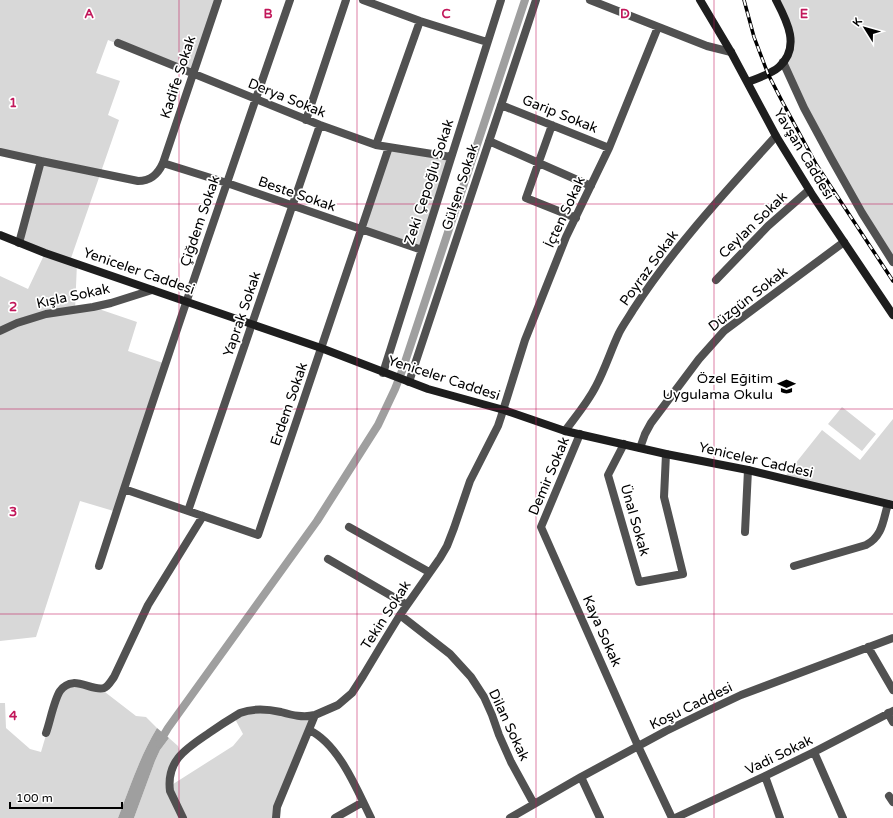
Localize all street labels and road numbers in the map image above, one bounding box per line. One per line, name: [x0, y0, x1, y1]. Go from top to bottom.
street label: Kadife Sokak: [157, 33, 200, 121]
street label: Derya Sokak: [246, 75, 329, 121]
street label: Garip Sokak: [520, 91, 601, 137]
street label: Yavşan Caddesi: [770, 105, 838, 203]
street label: Zeki Çepoğlu Sokak: [401, 117, 457, 247]
street label: Gülşen Sokak: [438, 141, 482, 232]
street label: Çiğdem Sokak: [176, 173, 224, 269]
street label: Beste Sokak: [256, 173, 338, 215]
street label: İçten Sokak: [541, 173, 589, 250]
street label: Ceylan Sokak: [715, 188, 791, 262]
street label: Poyraz Sokak: [616, 227, 682, 309]
street label: Yeniceler Caddesi: [81, 244, 197, 298]
street label: Düzgün Sokak: [705, 263, 791, 335]
street label: Yaprak Sokak: [219, 269, 265, 359]
street label: Kışla Sokak: [35, 280, 112, 312]
street label: Yeniceler Caddesi: [386, 352, 502, 404]
street label: Erdem Sokak: [267, 360, 311, 448]
street label: Demir Sokak: [525, 434, 573, 518]
street label: Yeniceler Caddesi: [697, 439, 815, 481]
street label: Ünal Sokak: [617, 482, 653, 558]
street label: Tekin Sokak: [357, 577, 415, 653]
street label: Kaya Sokak: [579, 593, 625, 670]
street label: Koşu Caddesi: [647, 679, 735, 733]
street label: Dilan Sokak: [485, 686, 533, 764]
street label: Vadi Sokak: [743, 731, 816, 779]

